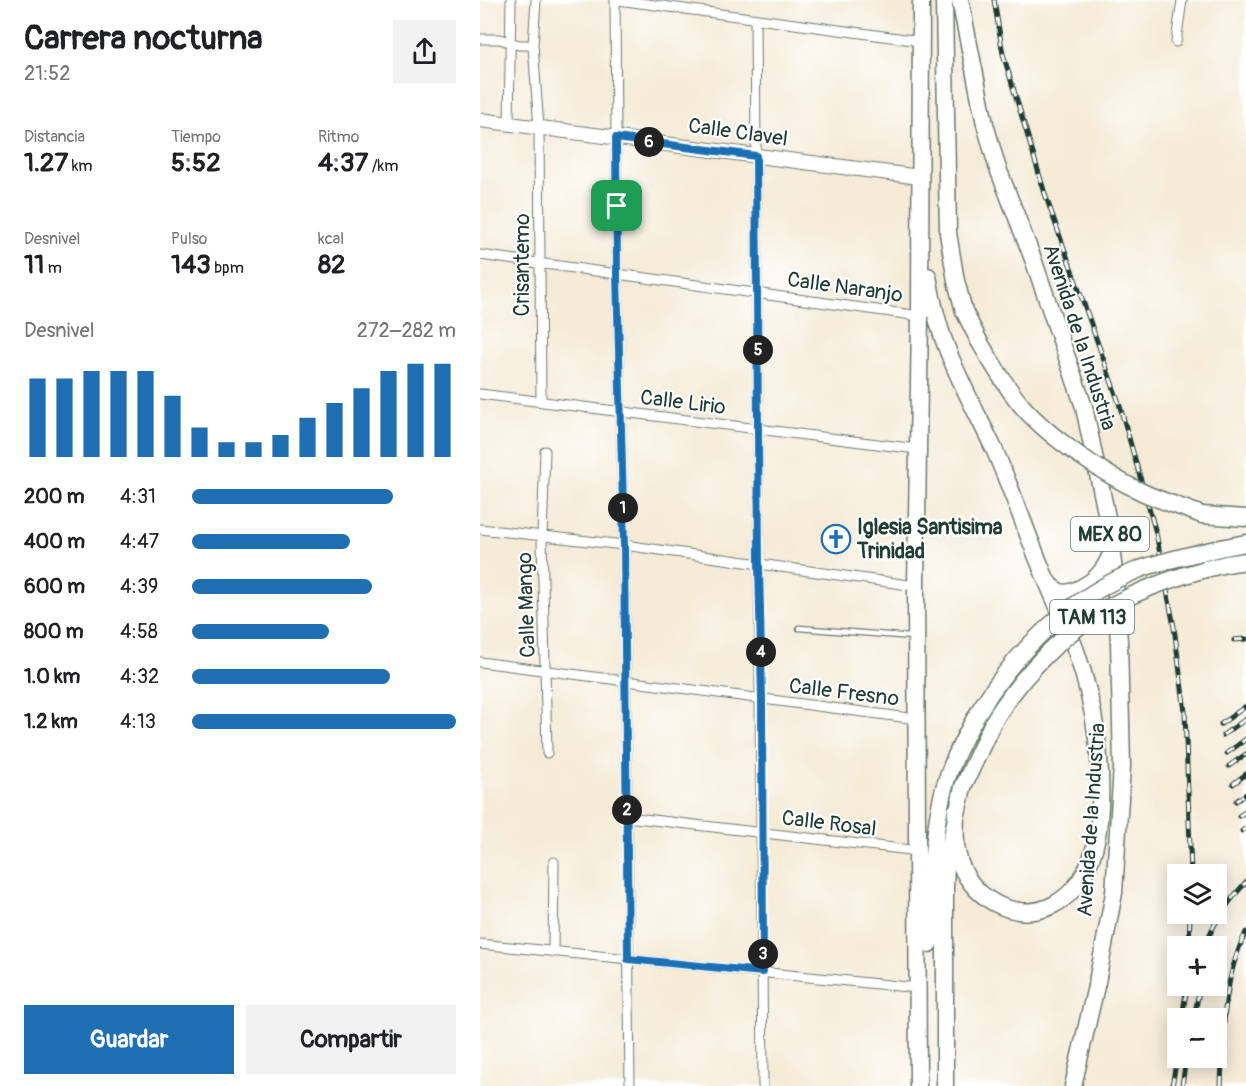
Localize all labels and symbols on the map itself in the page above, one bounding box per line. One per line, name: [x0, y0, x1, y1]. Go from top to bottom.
street label: Calle Clavel: [686, 112, 789, 153]
pin: 6: [634, 127, 664, 157]
pin: [591, 180, 642, 231]
street label: Crisantemo: [509, 214, 536, 316]
street label: Avenida de la Industria: [1037, 241, 1122, 434]
street label: Calle Naranjo: [786, 266, 904, 309]
pin: 5: [743, 335, 773, 365]
street label: Calle Lirio: [639, 384, 727, 421]
pin: 1: [608, 493, 638, 523]
place label: Iglesia Santisima Trinidad: [856, 514, 1003, 565]
road number: MEX 80: [1071, 517, 1149, 551]
church icon: Iglesia Santisima Trinidad: [820, 523, 852, 555]
street label: Calle Mango: [511, 552, 542, 658]
road number: TAM 113: [1050, 600, 1134, 634]
pin: 4: [746, 637, 776, 667]
street label: Calle Fresno: [787, 672, 901, 713]
street label: Avenida de la Industria: [1071, 722, 1112, 918]
pin: 2: [612, 795, 642, 825]
street label: Calle Rosal: [780, 804, 878, 843]
pin: 3: [748, 939, 778, 969]

